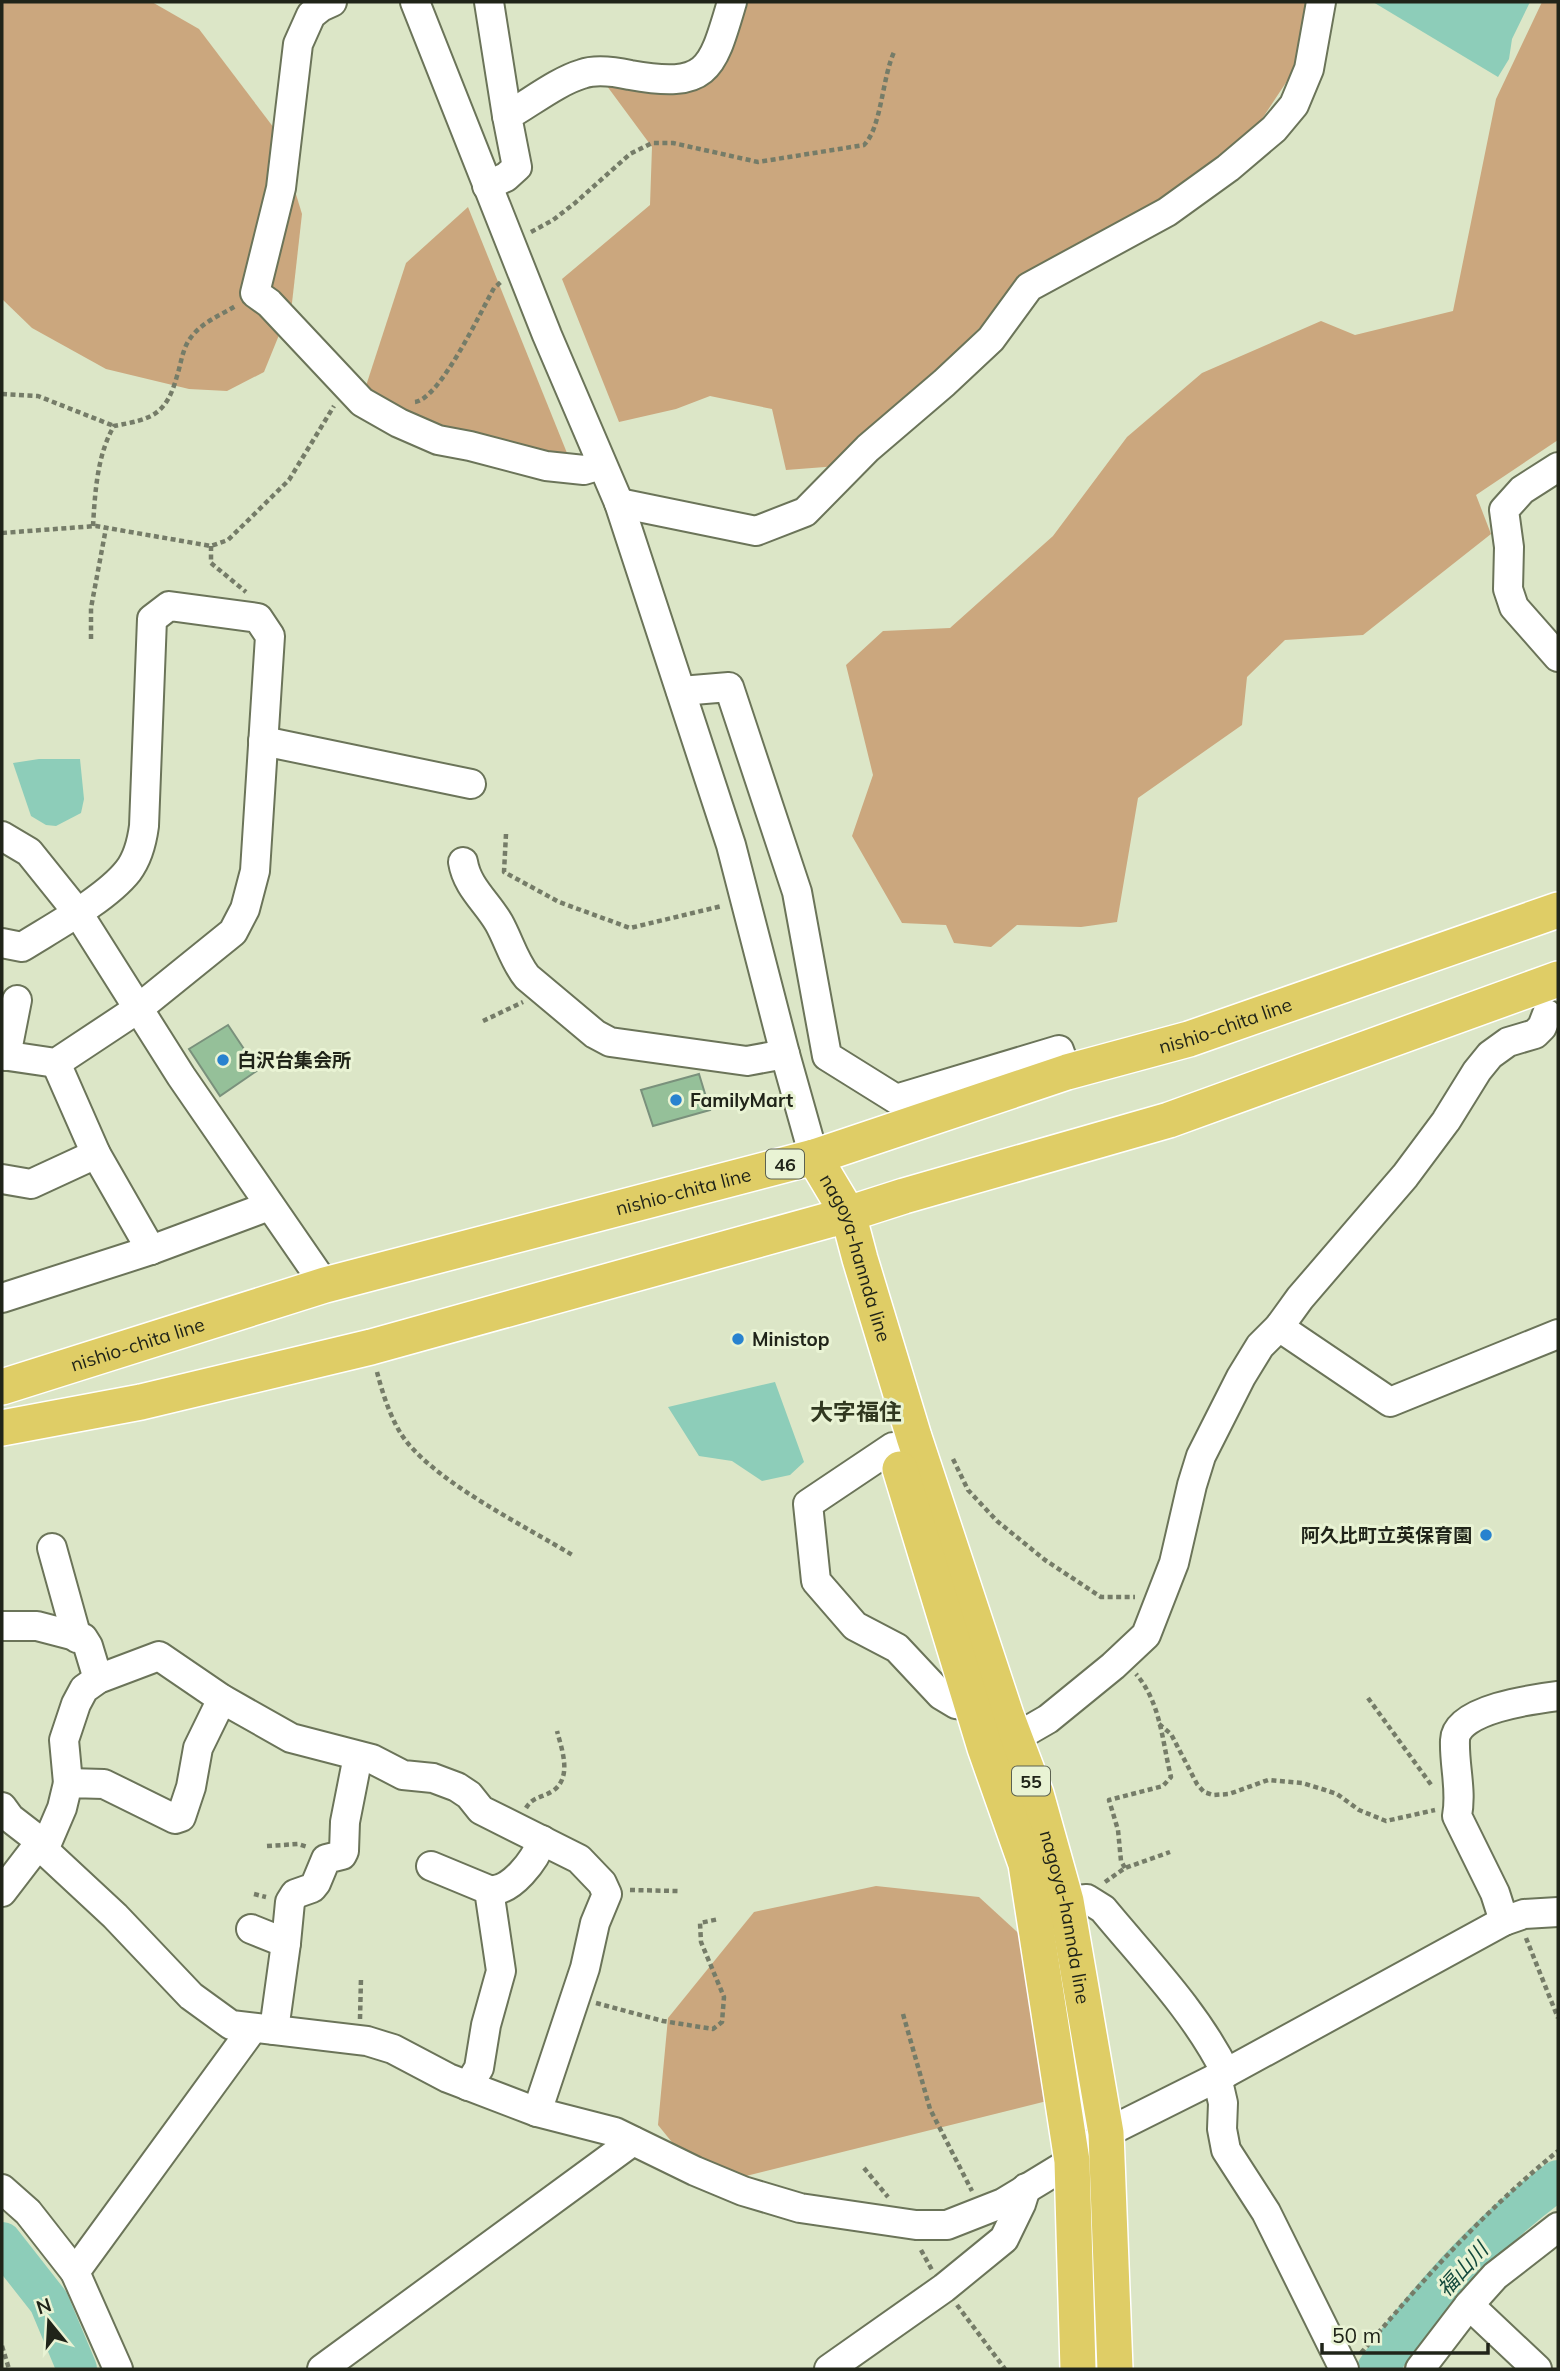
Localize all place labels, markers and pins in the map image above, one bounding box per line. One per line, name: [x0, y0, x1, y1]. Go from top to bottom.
place label: 白沢台集会所: [237, 1048, 351, 1072]
marker: 白沢台集会所: [215, 1052, 231, 1068]
place label: FamilyMart: [690, 1088, 793, 1112]
marker: FamilyMart: [668, 1092, 684, 1108]
place label: Ministop: [752, 1327, 830, 1351]
marker: Ministop: [730, 1331, 746, 1347]
place label: 阿久比町立英保育園: [1301, 1523, 1472, 1547]
marker: 阿久比町立英保育園: [1478, 1527, 1494, 1543]

